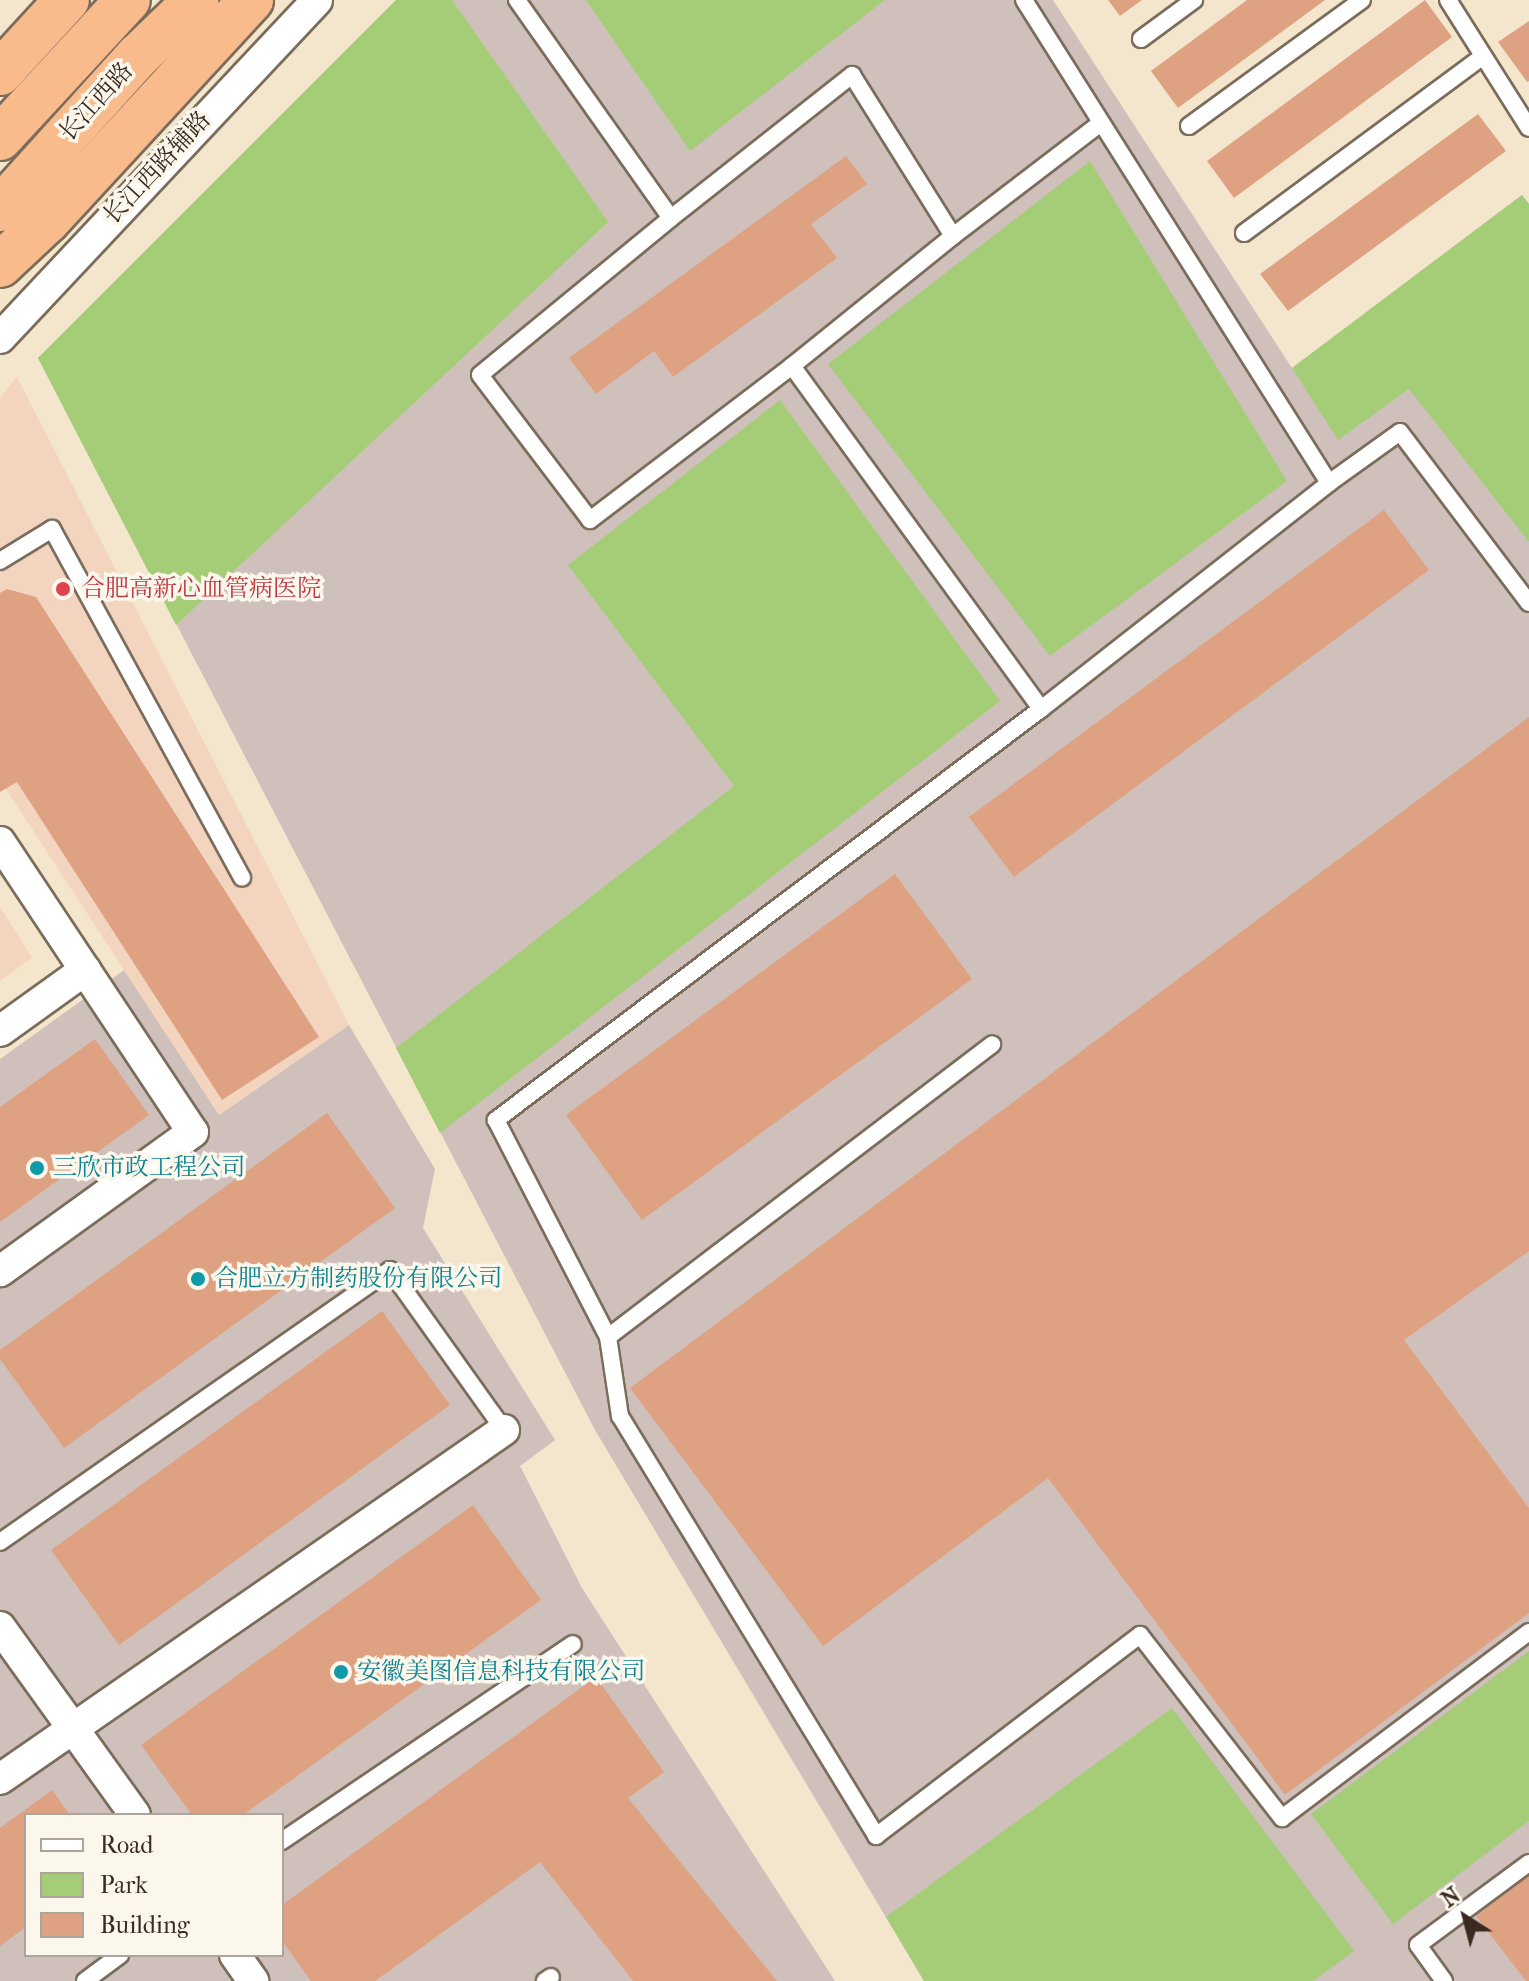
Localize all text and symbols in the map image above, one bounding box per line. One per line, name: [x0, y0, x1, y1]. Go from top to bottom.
street label: 长江西路: [53, 57, 139, 147]
street label: 长江西路辅路: [97, 106, 217, 230]
place label: 合肥高新心血管病医院: [81, 575, 321, 603]
marker: 合肥高新心血管病医院: [52, 578, 74, 600]
place label: 三欣市政工程公司: [53, 1154, 245, 1182]
marker: 三欣市政工程公司: [28, 1159, 46, 1177]
place label: 合肥立方制药股份有限公司: [214, 1265, 502, 1293]
marker: 合肥立方制药股份有限公司: [189, 1270, 207, 1288]
place label: 安徽美图信息科技有限公司: [357, 1658, 645, 1686]
marker: 安徽美图信息科技有限公司: [332, 1663, 350, 1681]
legend: [24, 1813, 284, 1957]
text: Road: [100, 1831, 153, 1859]
text: Park: [100, 1871, 148, 1899]
north arrow: [1425, 1877, 1505, 1957]
text: N: [1436, 1882, 1465, 1913]
text: Building: [100, 1911, 190, 1939]

